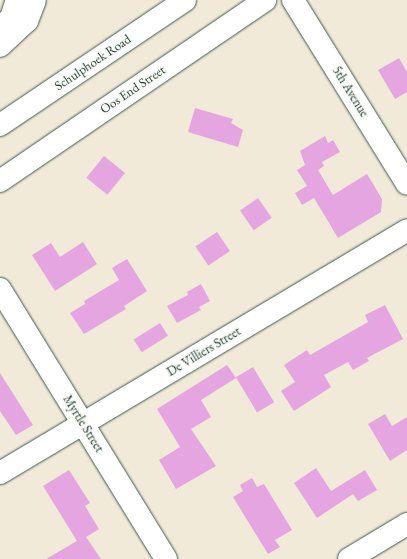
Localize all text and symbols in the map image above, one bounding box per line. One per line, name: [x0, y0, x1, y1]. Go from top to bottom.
street label: Schulphoek Road: [52, 32, 134, 94]
street label: Oos End Street: [98, 63, 168, 117]
street label: 5th Avenue: [328, 64, 372, 120]
street label: De Villiers Street: [164, 324, 244, 380]
street label: Myrtle Street: [59, 392, 107, 456]

